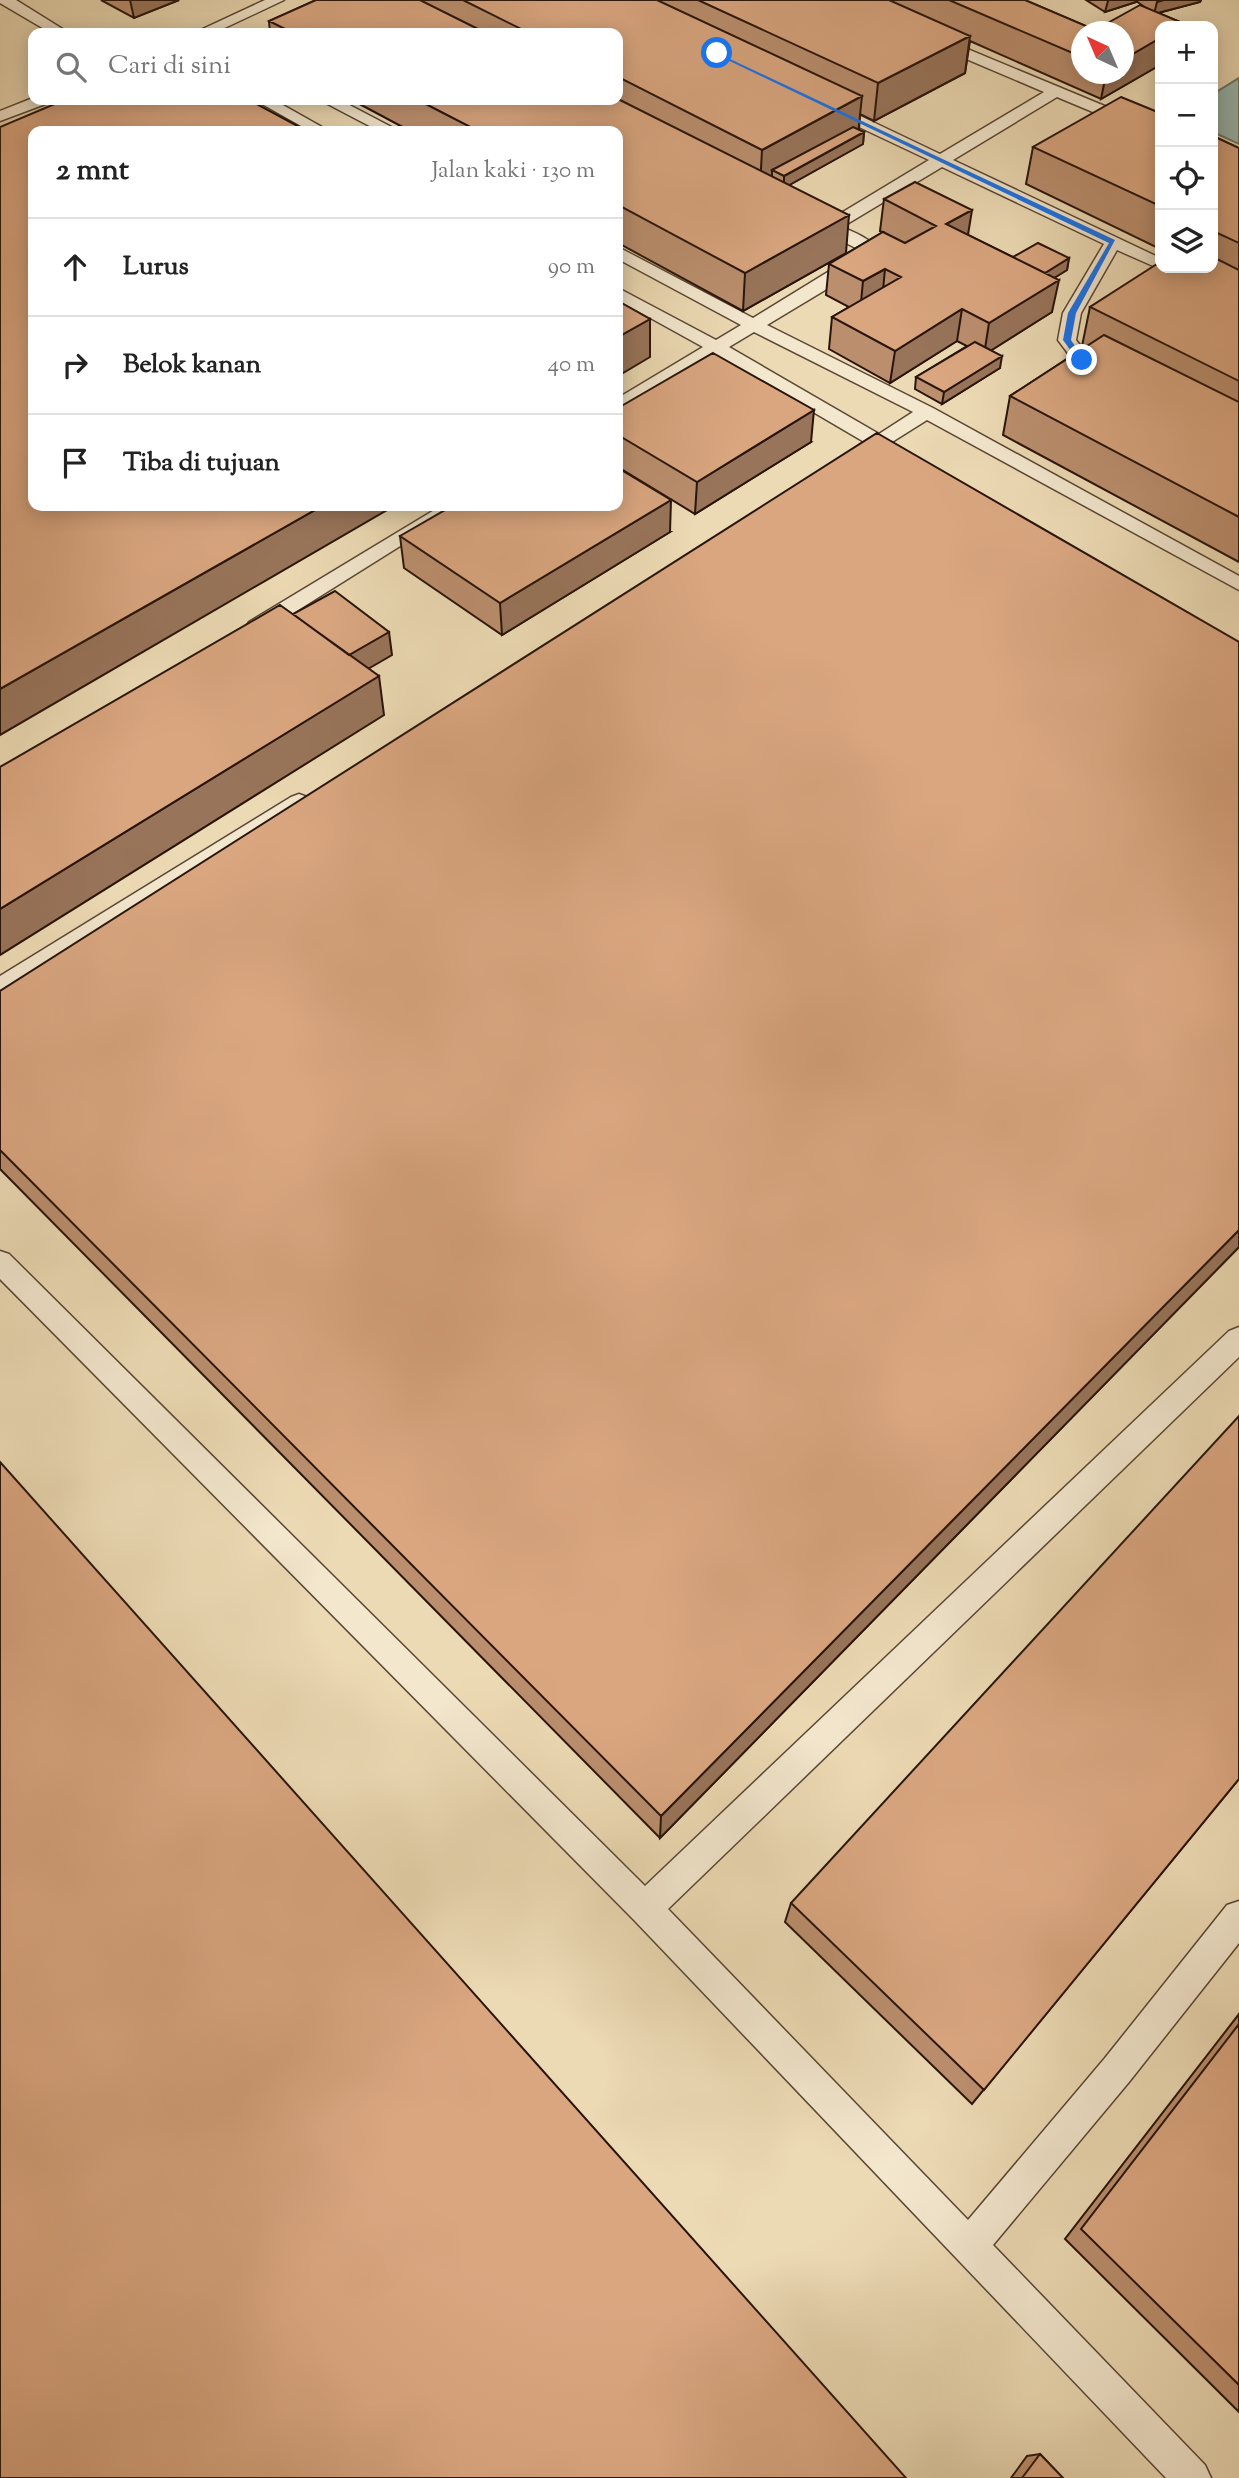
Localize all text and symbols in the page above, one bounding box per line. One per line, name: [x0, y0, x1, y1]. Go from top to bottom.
north arrow: [1071, 21, 1134, 84]
map controls: [1155, 21, 1218, 273]
button: +: [1155, 21, 1218, 84]
search box: [28, 28, 623, 105]
route start: [701, 37, 732, 68]
icon: search: [52, 48, 90, 86]
text: Cari di sini: [108, 48, 231, 85]
button: −: [1155, 84, 1218, 147]
button: locate: [1155, 147, 1218, 210]
text: 2 mnt: [56, 150, 129, 193]
text: Jalan kaki · 130 m: [431, 155, 595, 188]
button: layers: [1155, 210, 1218, 273]
icon: ahead: [56, 248, 94, 286]
text: Lurus: [123, 249, 189, 286]
text: 90 m: [548, 251, 595, 284]
route end: [1066, 344, 1097, 375]
icon: right: [56, 346, 94, 384]
text: Belok kanan: [123, 347, 261, 384]
text: 40 m: [548, 349, 595, 382]
icon: arrive: [56, 444, 94, 482]
text: Tiba di tujuan: [123, 445, 280, 482]

